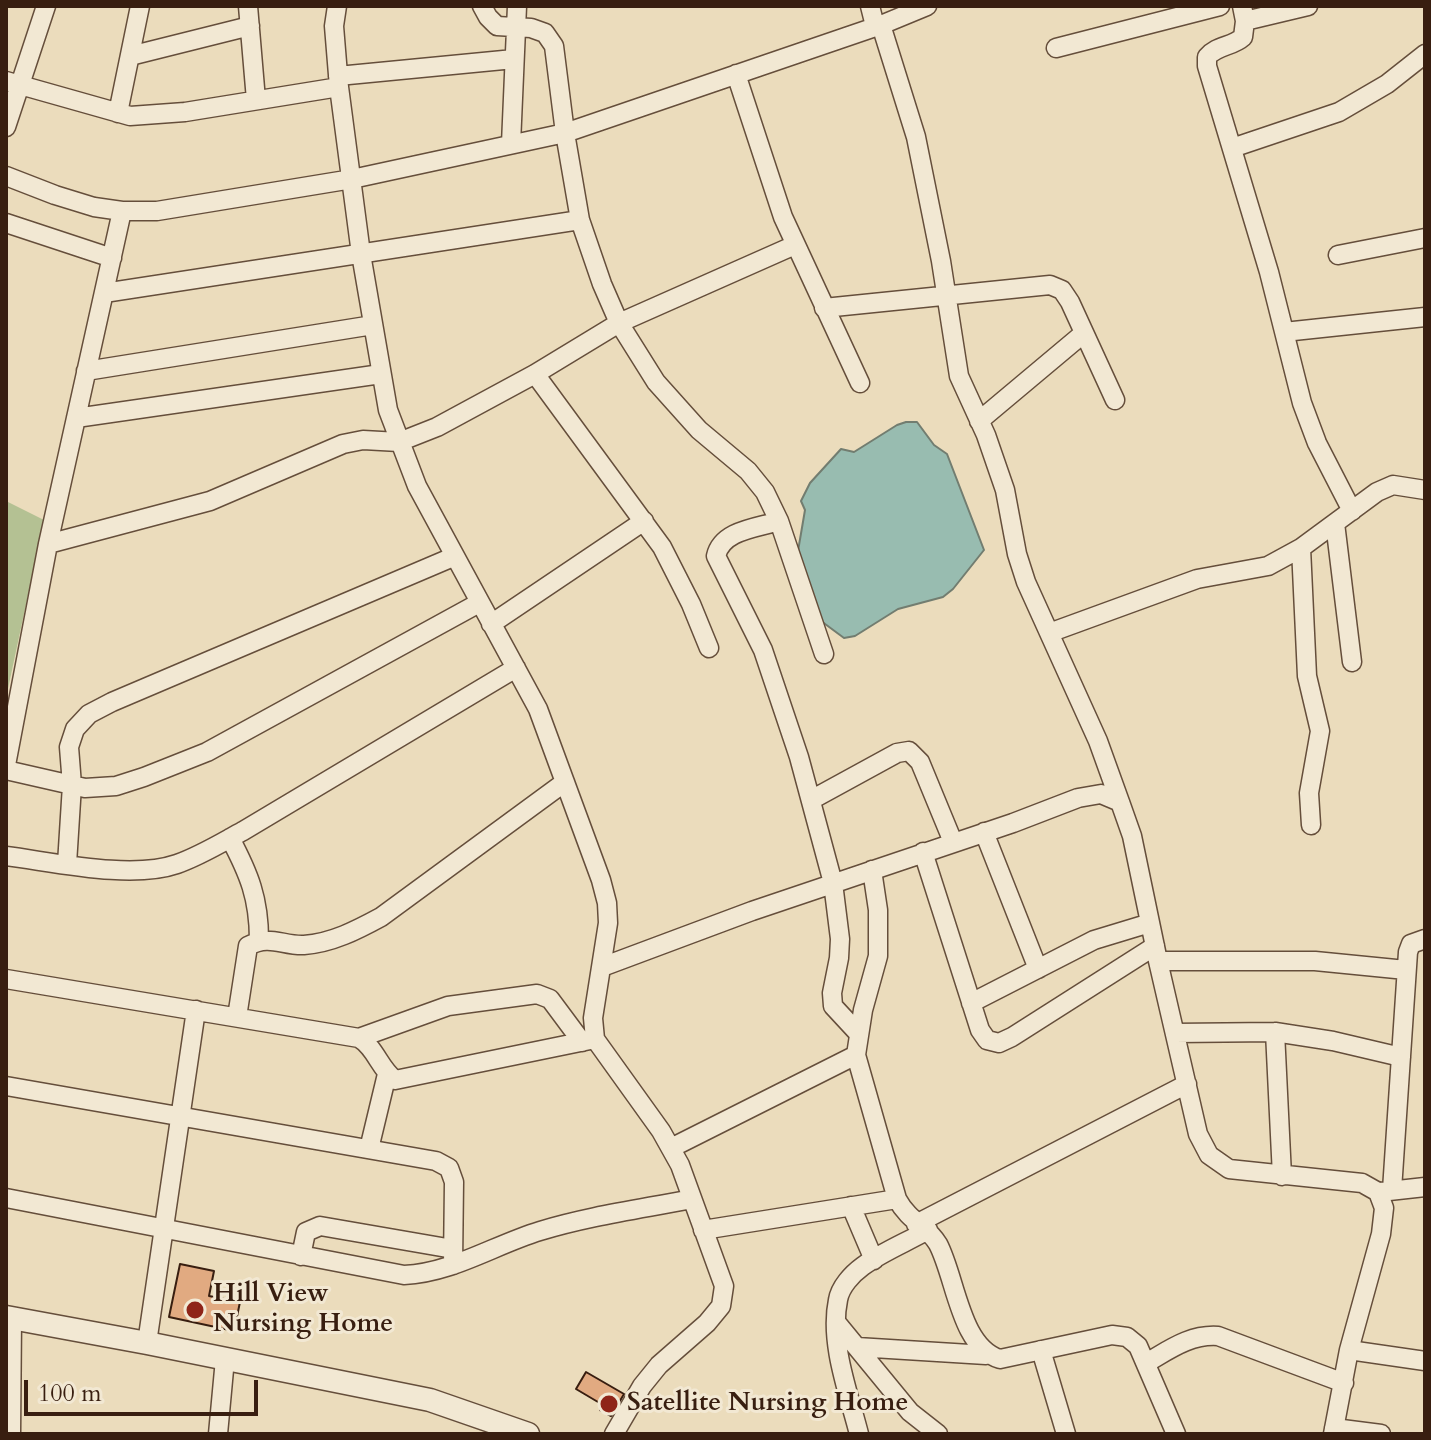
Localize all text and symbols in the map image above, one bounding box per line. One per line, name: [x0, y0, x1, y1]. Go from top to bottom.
place label: Hill View Nursing Home: [213, 1279, 393, 1340]
marker: Hill View Nursing Home: [184, 1299, 206, 1321]
scale bar: [28, 1364, 262, 1414]
text: 100 m: [38, 1377, 102, 1410]
place label: Satellite Nursing Home: [627, 1388, 908, 1420]
marker: Satellite Nursing Home: [598, 1393, 620, 1415]

